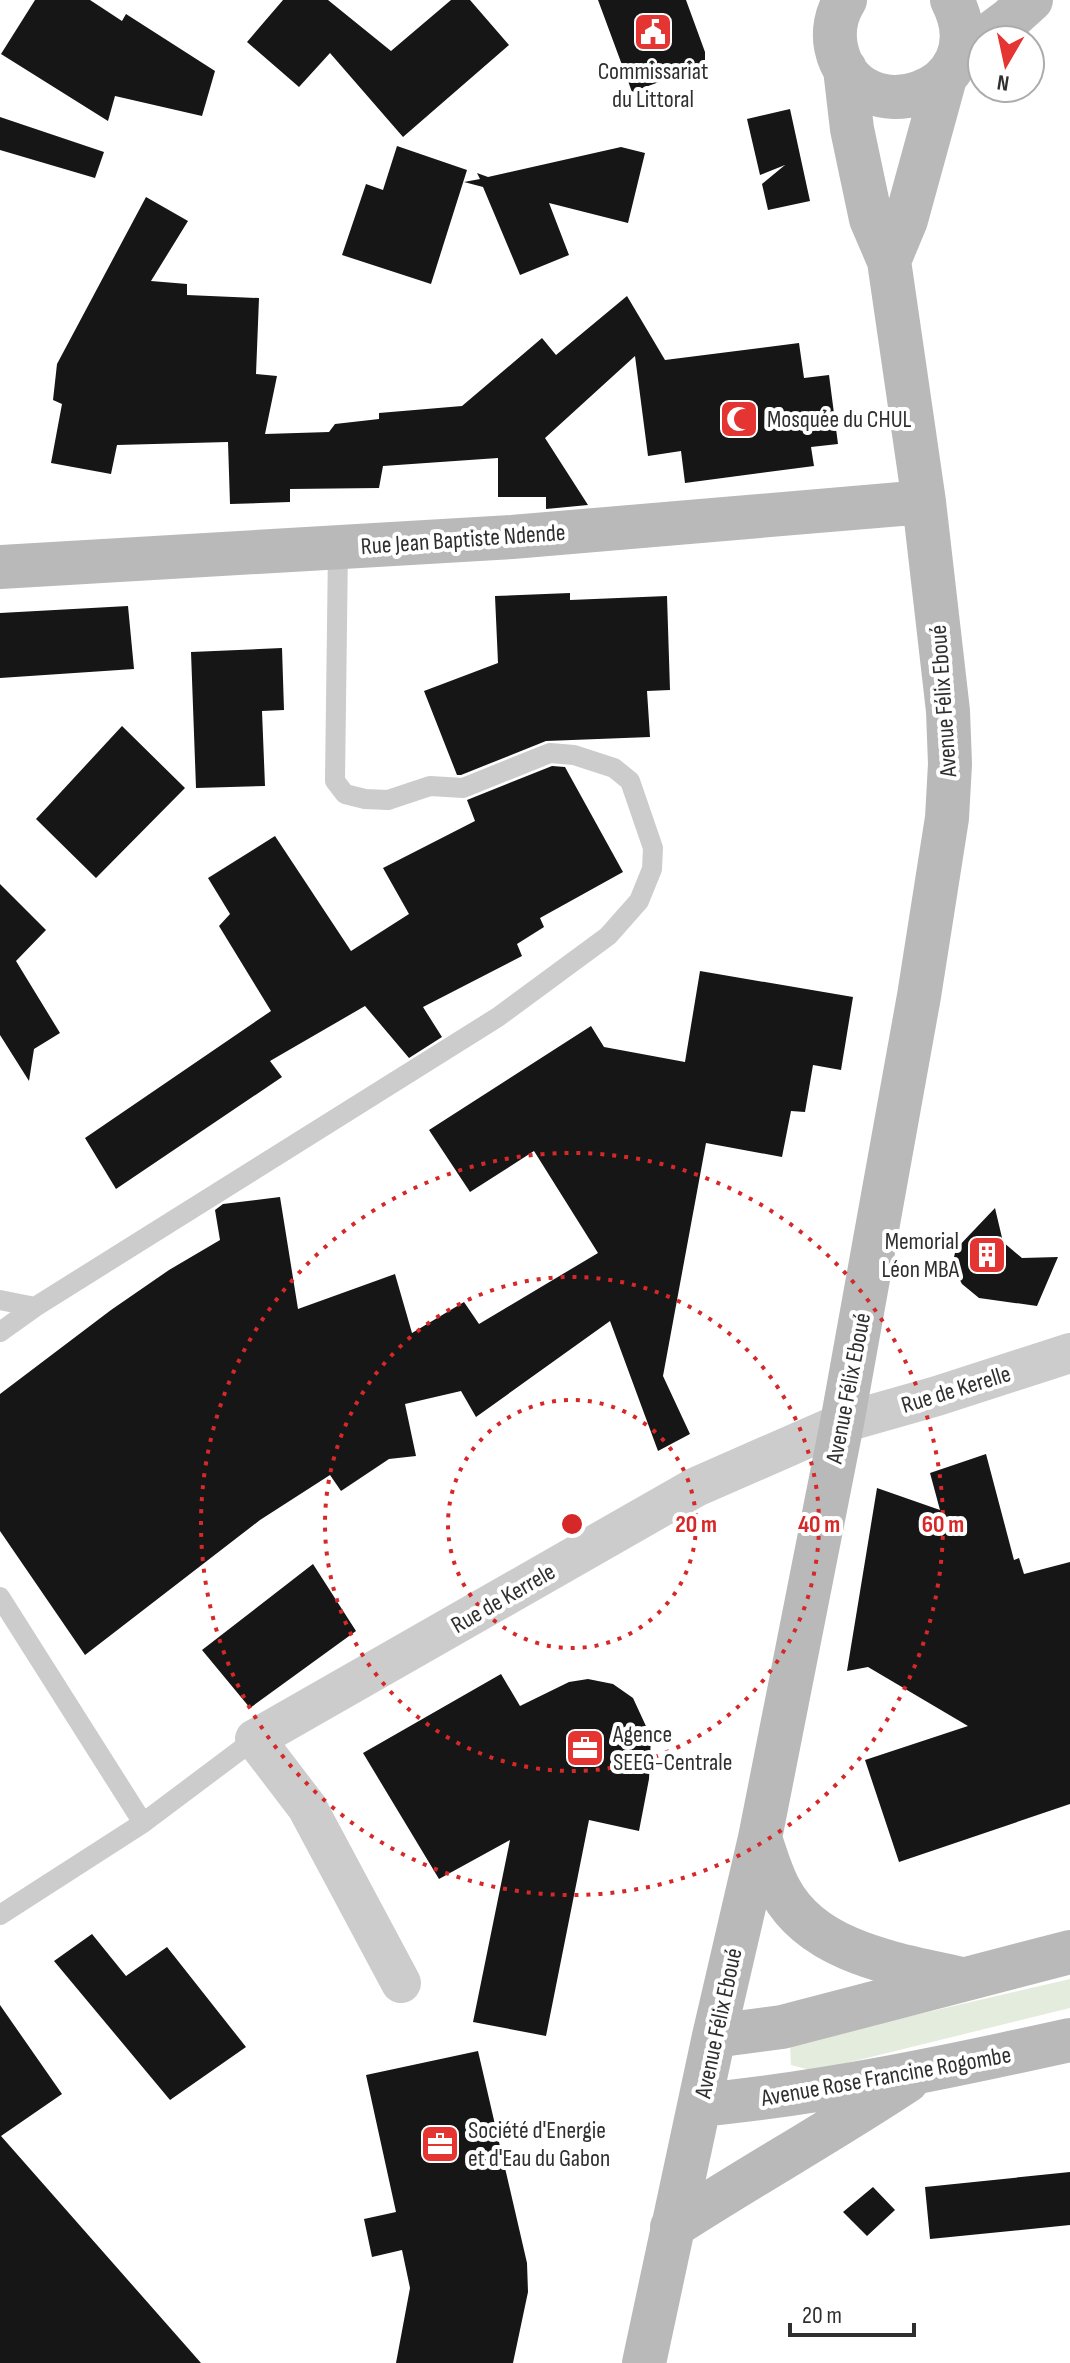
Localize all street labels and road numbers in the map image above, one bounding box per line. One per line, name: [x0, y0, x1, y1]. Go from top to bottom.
street label: Rue Jean Baptiste Ndende: [360, 518, 566, 561]
street label: Avenue Félix Eboué: [924, 624, 963, 779]
street label: Avenue Félix Eboué: [820, 1310, 877, 1467]
street label: Rue de Kerelle: [898, 1359, 1014, 1420]
street label: Rue de Kerrele: [446, 1557, 560, 1640]
street label: Avenue Félix Eboué: [688, 1945, 749, 2102]
street label: Avenue Rose Francine Rogombe: [758, 2040, 1013, 2113]

